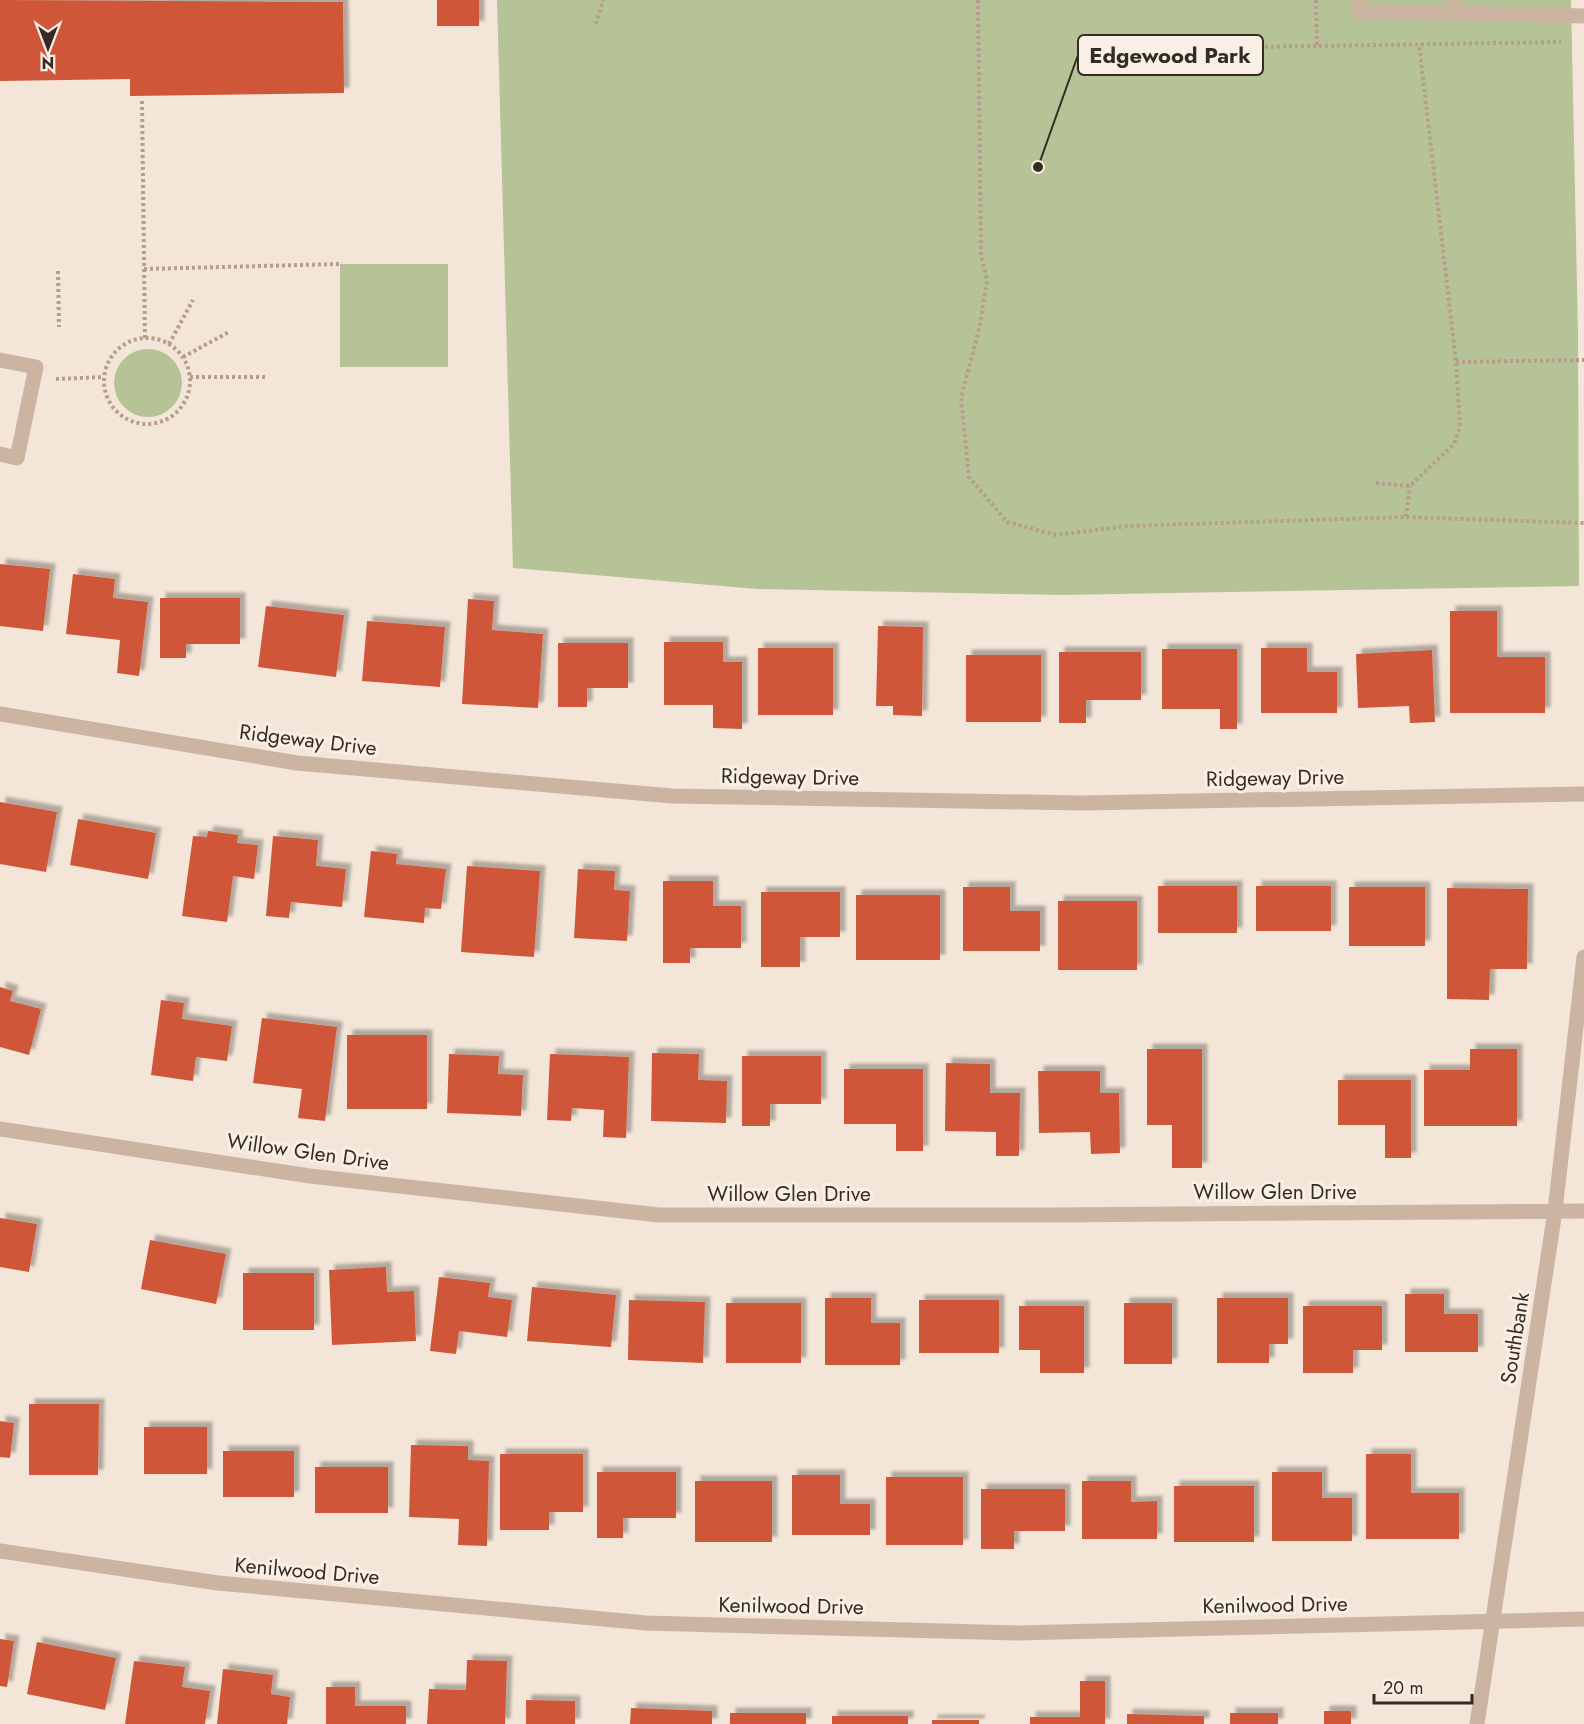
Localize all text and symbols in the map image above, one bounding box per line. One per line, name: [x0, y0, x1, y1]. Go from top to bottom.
north arrow: [18, 18, 78, 78]
callout: Edgewood Park: [1078, 35, 1263, 75]
text: Edgewood Park: [1089, 39, 1251, 71]
text: N: [42, 51, 54, 74]
street label: Ridgeway Drive: [238, 717, 379, 763]
street label: Ridgeway Drive: [721, 761, 860, 793]
street label: Ridgeway Drive: [1206, 762, 1345, 794]
street label: Willow Glen Drive: [225, 1126, 391, 1178]
street label: Willow Glen Drive: [1193, 1177, 1357, 1207]
street label: Willow Glen Drive: [707, 1179, 871, 1209]
street label: Southbank: [1493, 1289, 1537, 1386]
street label: Kenilwood Drive: [233, 1550, 381, 1592]
street label: Kenilwood Drive: [1202, 1589, 1348, 1621]
street label: Kenilwood Drive: [718, 1590, 864, 1622]
scale bar: [1374, 1667, 1472, 1705]
text: 20 m: [1383, 1675, 1423, 1701]

